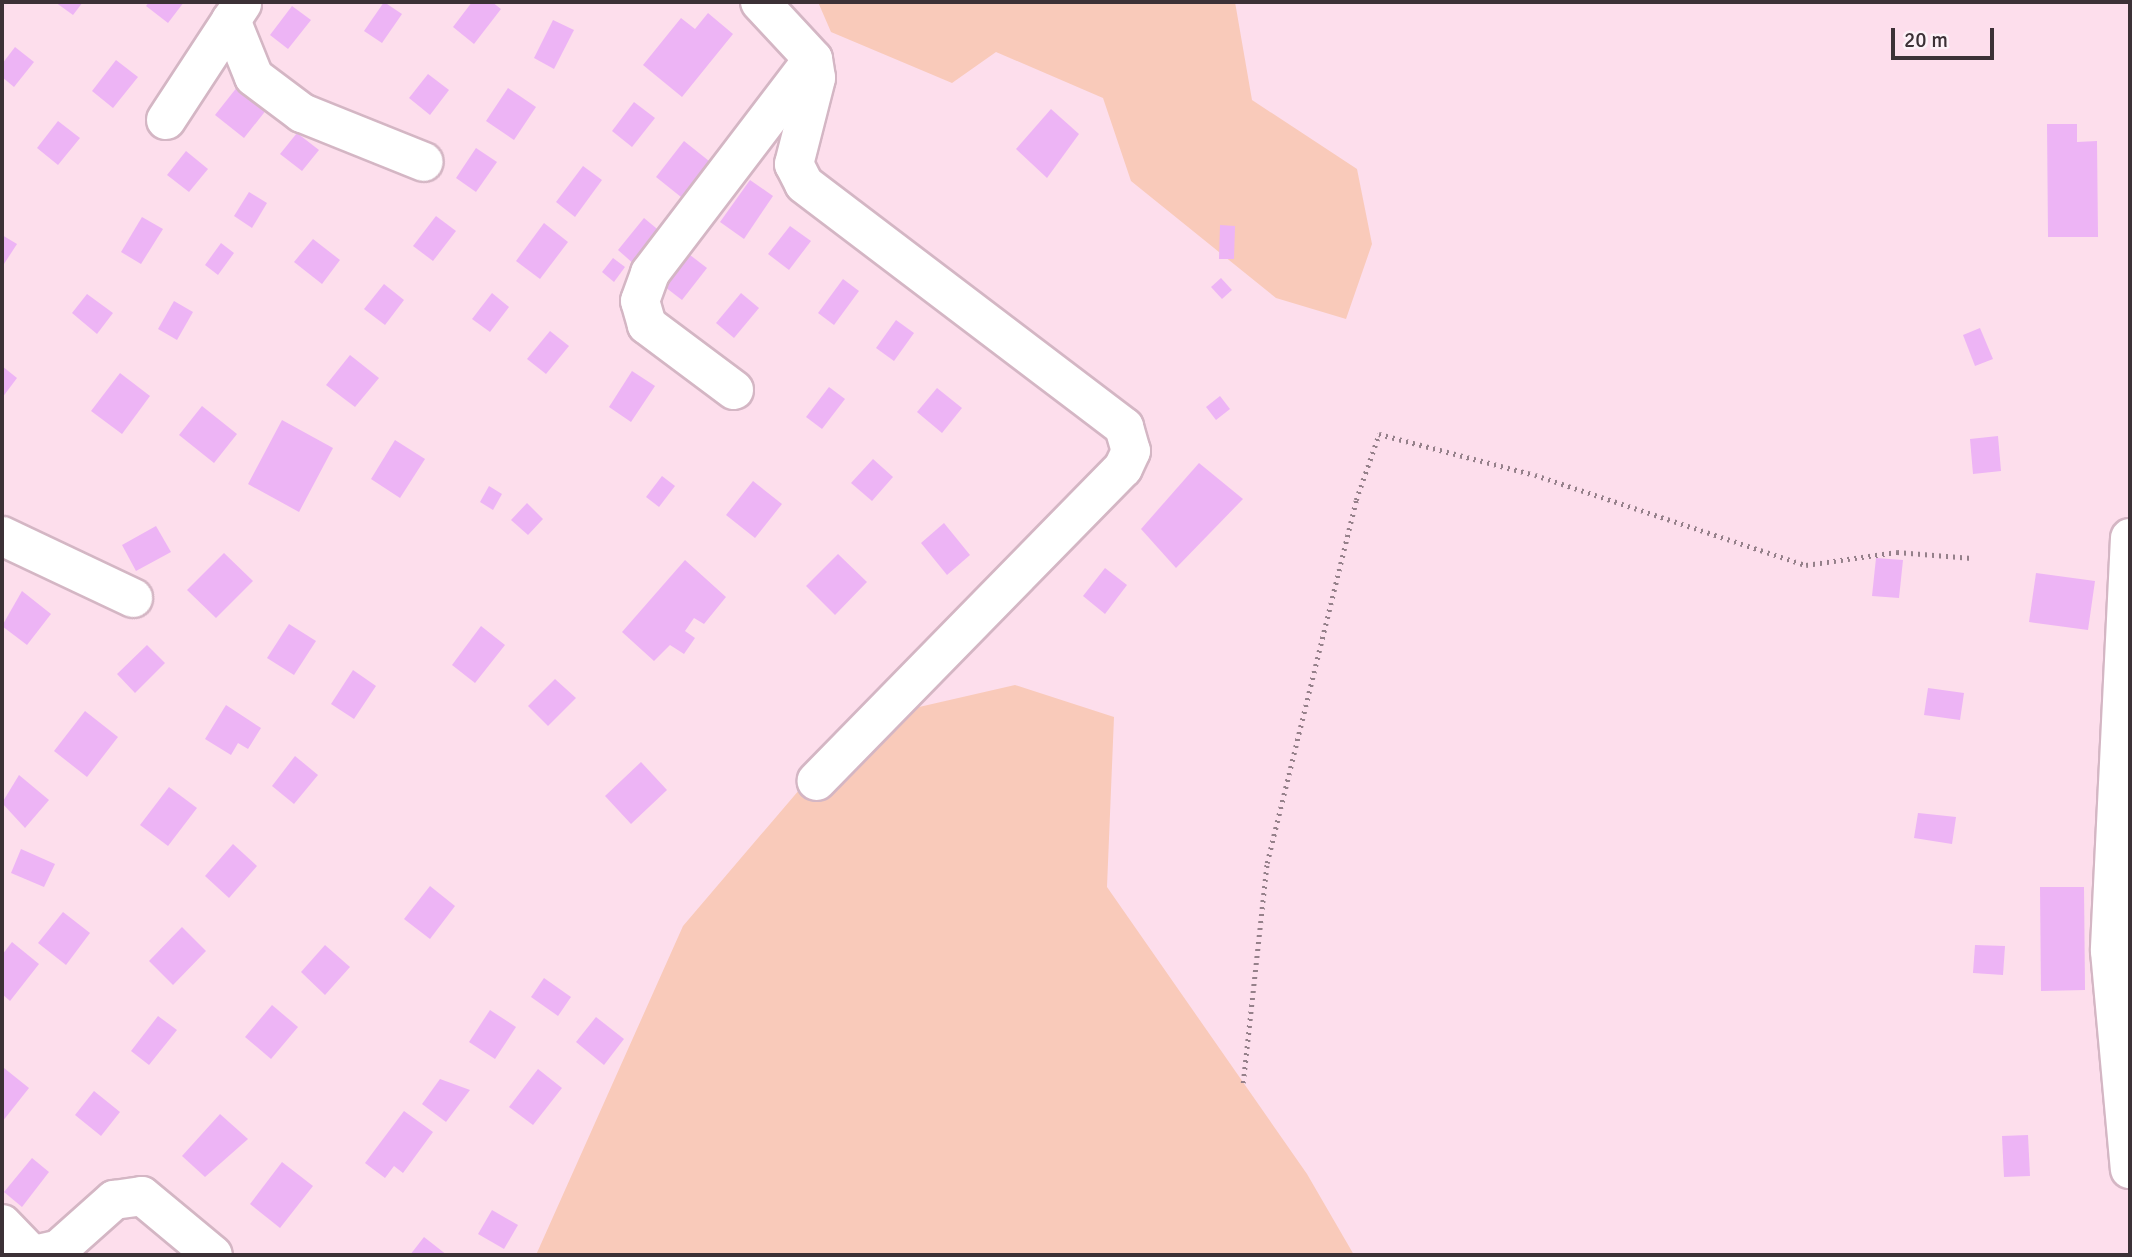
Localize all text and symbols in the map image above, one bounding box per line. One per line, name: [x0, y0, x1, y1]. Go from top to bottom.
scale bar: [1894, 14, 1997, 58]
text: 20 m: [1904, 27, 1948, 53]

